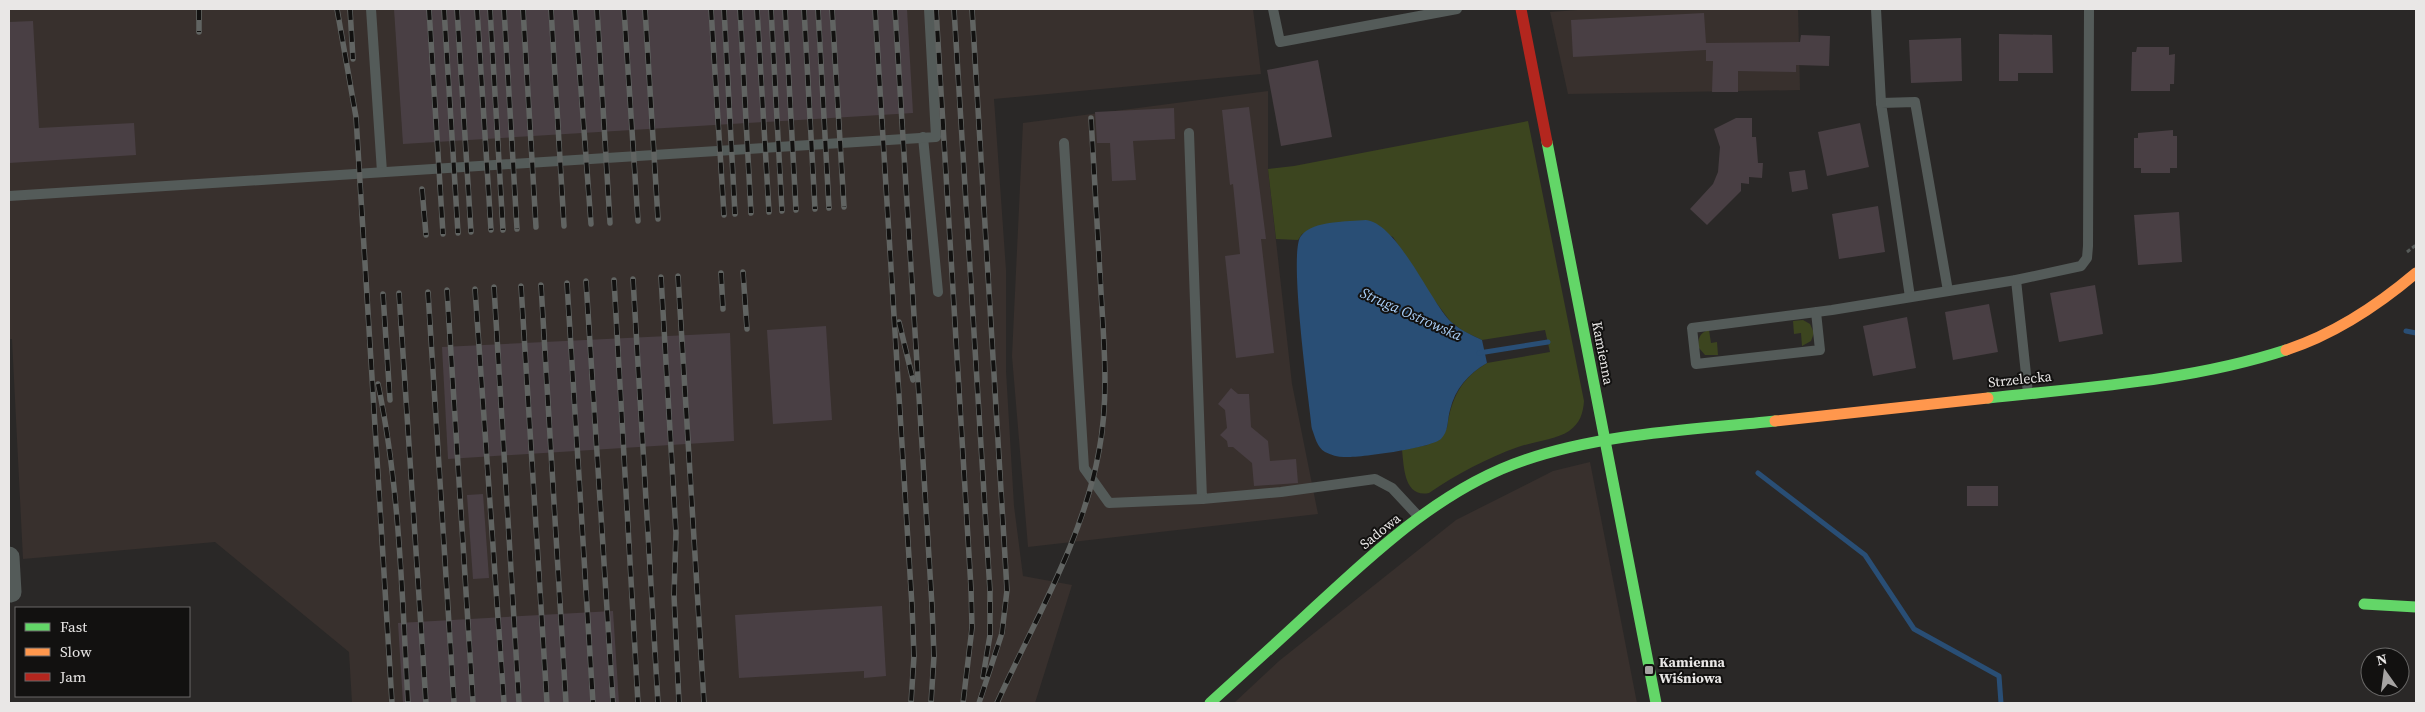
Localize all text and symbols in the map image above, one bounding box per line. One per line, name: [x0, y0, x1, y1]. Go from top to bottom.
water label: Struga Ostrowska: [1357, 282, 1465, 345]
street label: Kamienna: [1587, 320, 1619, 387]
street label: Strzelecka: [1987, 366, 2054, 392]
street label: Sadowa: [1355, 508, 1405, 554]
legend: [15, 607, 190, 697]
text: Fast: [60, 616, 87, 637]
text: Slow: [60, 641, 92, 662]
north arrow: [2360, 647, 2410, 697]
text: N: [2374, 648, 2389, 670]
place label: Kamienna Wiśniowa: [1659, 652, 1726, 688]
marker: Kamienna Wiśniowa: [1643, 664, 1655, 676]
text: Jam: [59, 666, 87, 687]

